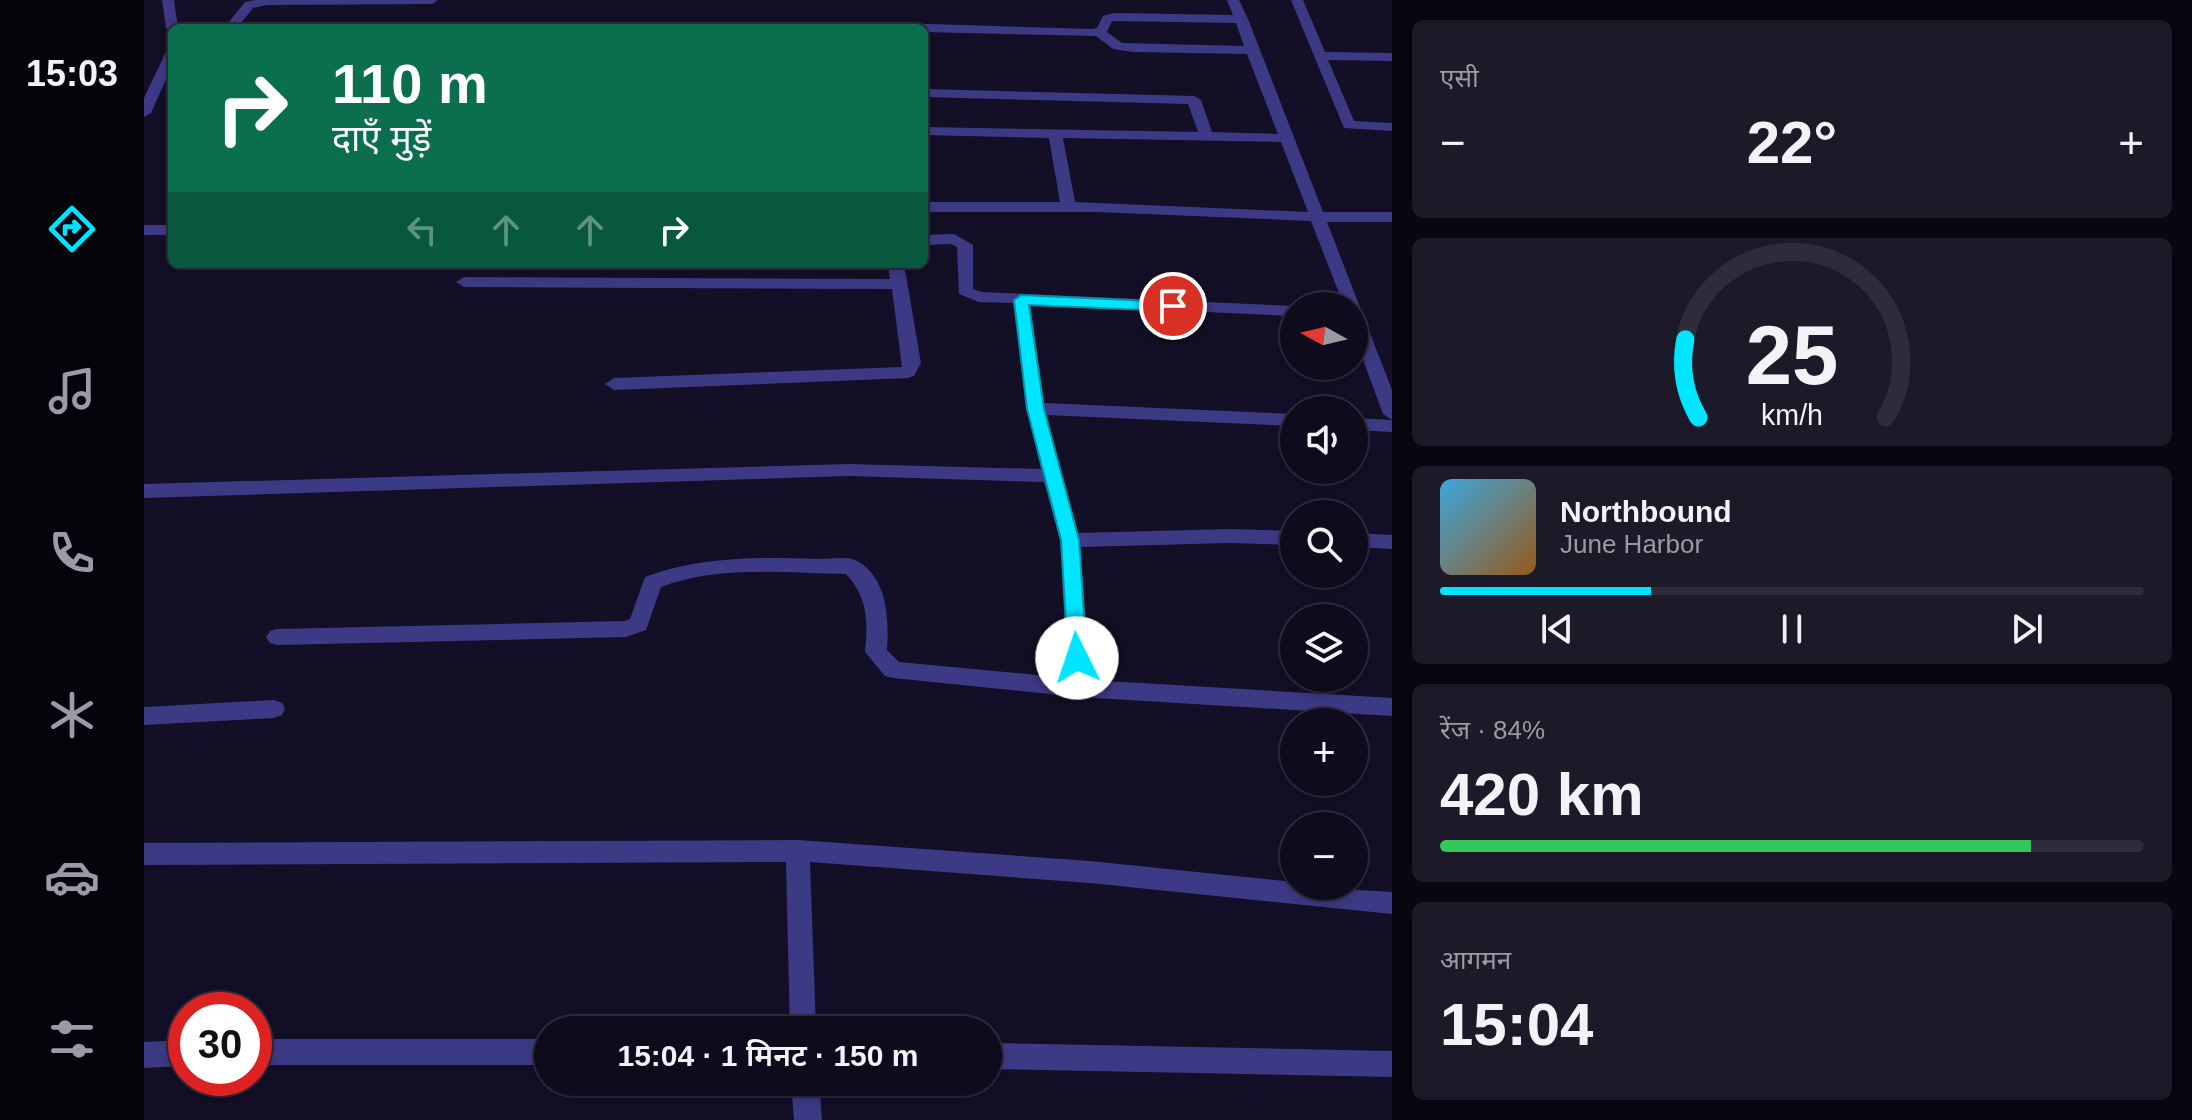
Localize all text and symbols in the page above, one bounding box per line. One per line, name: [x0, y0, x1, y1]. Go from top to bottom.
text: 110 m: [332, 52, 488, 115]
text: 15:03: [26, 53, 118, 94]
icon: right: [200, 56, 304, 160]
text: एसी: [1440, 63, 1479, 93]
text: 22°: [1747, 109, 1837, 176]
text: दाएँ मुड़ें: [332, 118, 431, 159]
text: −: [1440, 118, 1466, 167]
text: +: [2118, 118, 2144, 167]
icon: directions: [44, 201, 100, 257]
icon: left: [400, 208, 444, 252]
icon: ahead: [484, 208, 528, 252]
icon: ahead: [568, 208, 612, 252]
icon: right: [652, 208, 696, 252]
pin: [1139, 272, 1207, 340]
icon: arrive: [1151, 284, 1195, 328]
north arrow: [1280, 292, 1368, 380]
map controls: [1280, 292, 1368, 900]
text: 25: [1746, 309, 1838, 402]
icon: music: [44, 363, 100, 419]
button: sound: [1280, 396, 1368, 484]
text: km/h: [1761, 399, 1823, 431]
text: Northbound: [1560, 495, 1732, 528]
button: search: [1280, 500, 1368, 588]
icon: phone: [44, 525, 100, 581]
text: June Harbor: [1560, 529, 1703, 559]
button: layers: [1280, 604, 1368, 692]
icon: previous: [1535, 607, 1579, 651]
icon: pause: [1770, 607, 1814, 651]
icon: next: [2005, 607, 2049, 651]
position arrow: [1035, 616, 1119, 700]
icon: climate: [44, 687, 100, 743]
button: +: [1280, 708, 1368, 796]
text: रेंज · 84%: [1440, 715, 1545, 745]
text: 420 km: [1440, 761, 1644, 828]
button: −: [1280, 812, 1368, 900]
icon: car: [44, 849, 100, 905]
text: आगमन: [1440, 945, 1511, 975]
text: 15:04: [1440, 991, 1593, 1058]
speed limit sign: 30: [168, 992, 272, 1096]
icon: filters: [44, 1011, 100, 1067]
text: 15:04 · 1 मिनट · 150 m: [617, 1039, 919, 1072]

